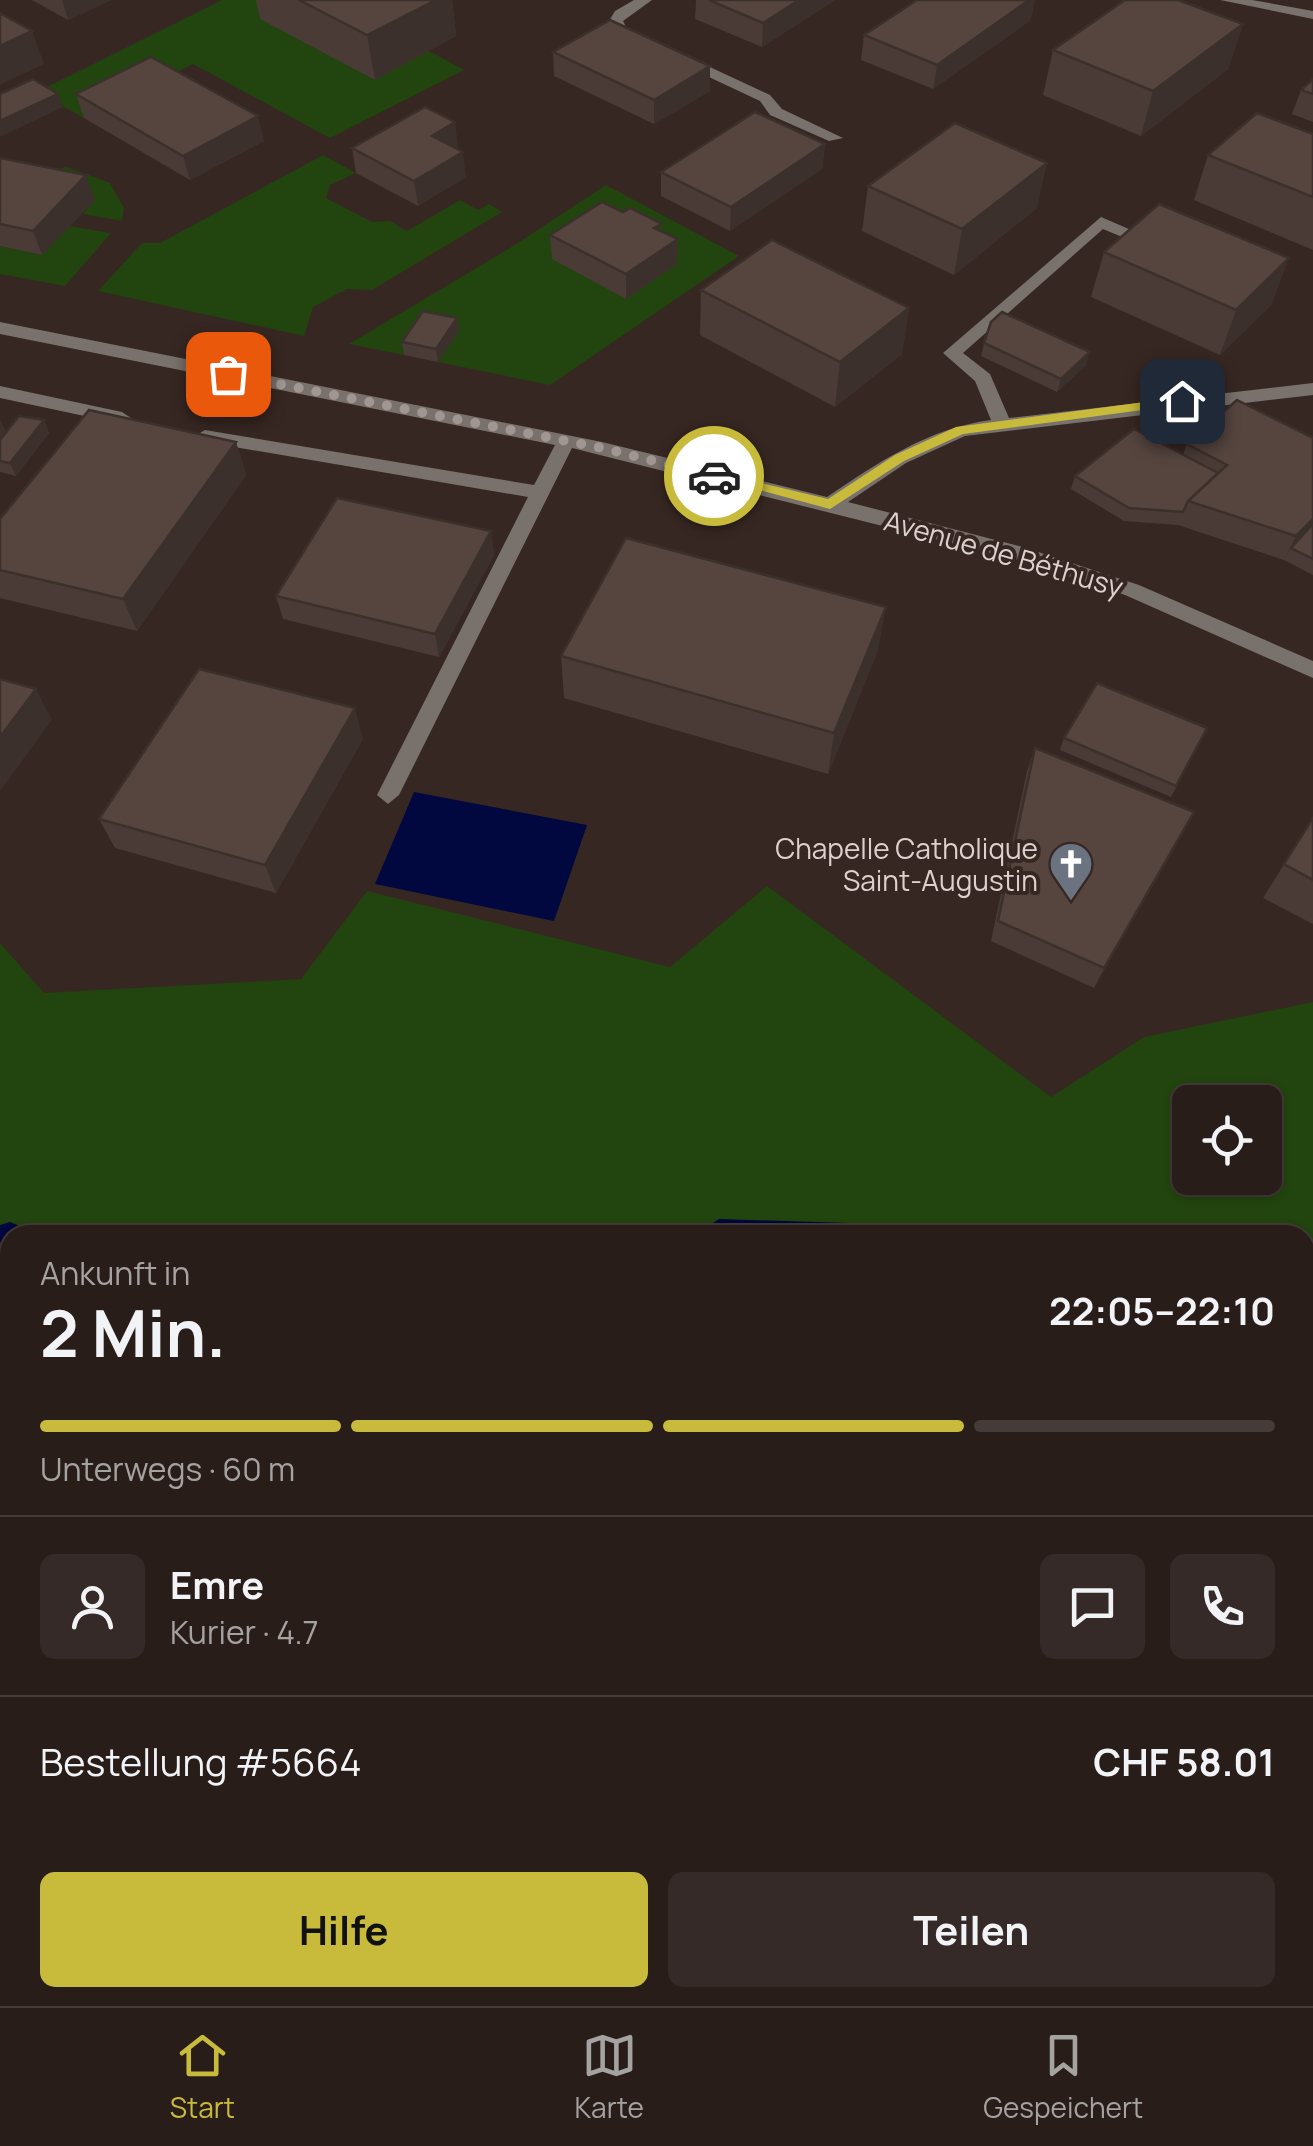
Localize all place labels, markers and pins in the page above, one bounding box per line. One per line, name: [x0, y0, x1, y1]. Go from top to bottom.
pin: [186, 332, 271, 417]
pin: [1140, 359, 1225, 444]
place label: Chapelle Catholique Saint-Augustin: [775, 829, 1038, 899]
church icon: Chapelle Catholique Saint-Augustin: [1048, 841, 1094, 902]

